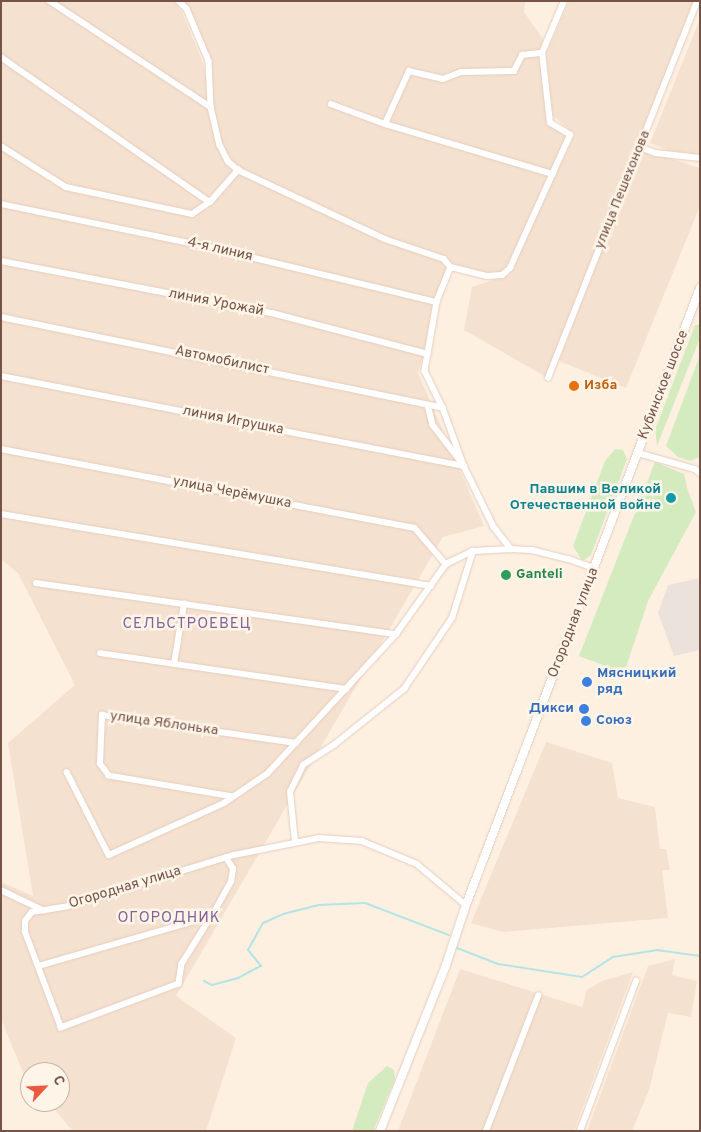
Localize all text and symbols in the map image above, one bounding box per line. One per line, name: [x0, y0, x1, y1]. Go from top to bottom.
street label: улица Пешехонова: [592, 128, 654, 252]
street label: 4-я линия: [186, 234, 254, 266]
street label: линия Урожай: [167, 286, 265, 320]
street label: Кубинское шоссе: [635, 328, 693, 442]
street label: Автомобилист: [173, 343, 271, 379]
place label: Изба: [584, 378, 617, 394]
marker: Изба: [568, 380, 580, 392]
street label: линия Игрушка: [181, 403, 285, 439]
street label: улица Черёмушка: [171, 473, 293, 513]
place label: Павшим в Великой Отечественной войне: [510, 482, 661, 514]
marker: Павшим в Великой Отечественной войне: [665, 492, 677, 504]
street label: Огородная улица: [545, 566, 603, 680]
place label: Ganteli: [516, 567, 563, 583]
marker: Ganteli: [500, 569, 512, 581]
district label: СЕЛЬСТРОЕВЕЦ: [121, 616, 253, 634]
place label: Мясницкий ряд: [597, 666, 676, 699]
marker: Мясницкий ряд: [581, 676, 593, 688]
place label: Дикси: [529, 701, 574, 717]
marker: Дикси: [578, 703, 590, 715]
street label: улица Яблонька: [109, 708, 219, 740]
place label: Союз: [596, 713, 632, 729]
marker: Союз: [580, 715, 592, 727]
street label: Огородная улица: [67, 863, 183, 913]
district label: ОГОРОДНИК: [116, 910, 222, 928]
north arrow: [20, 1062, 70, 1112]
text: С: [49, 1073, 68, 1089]

